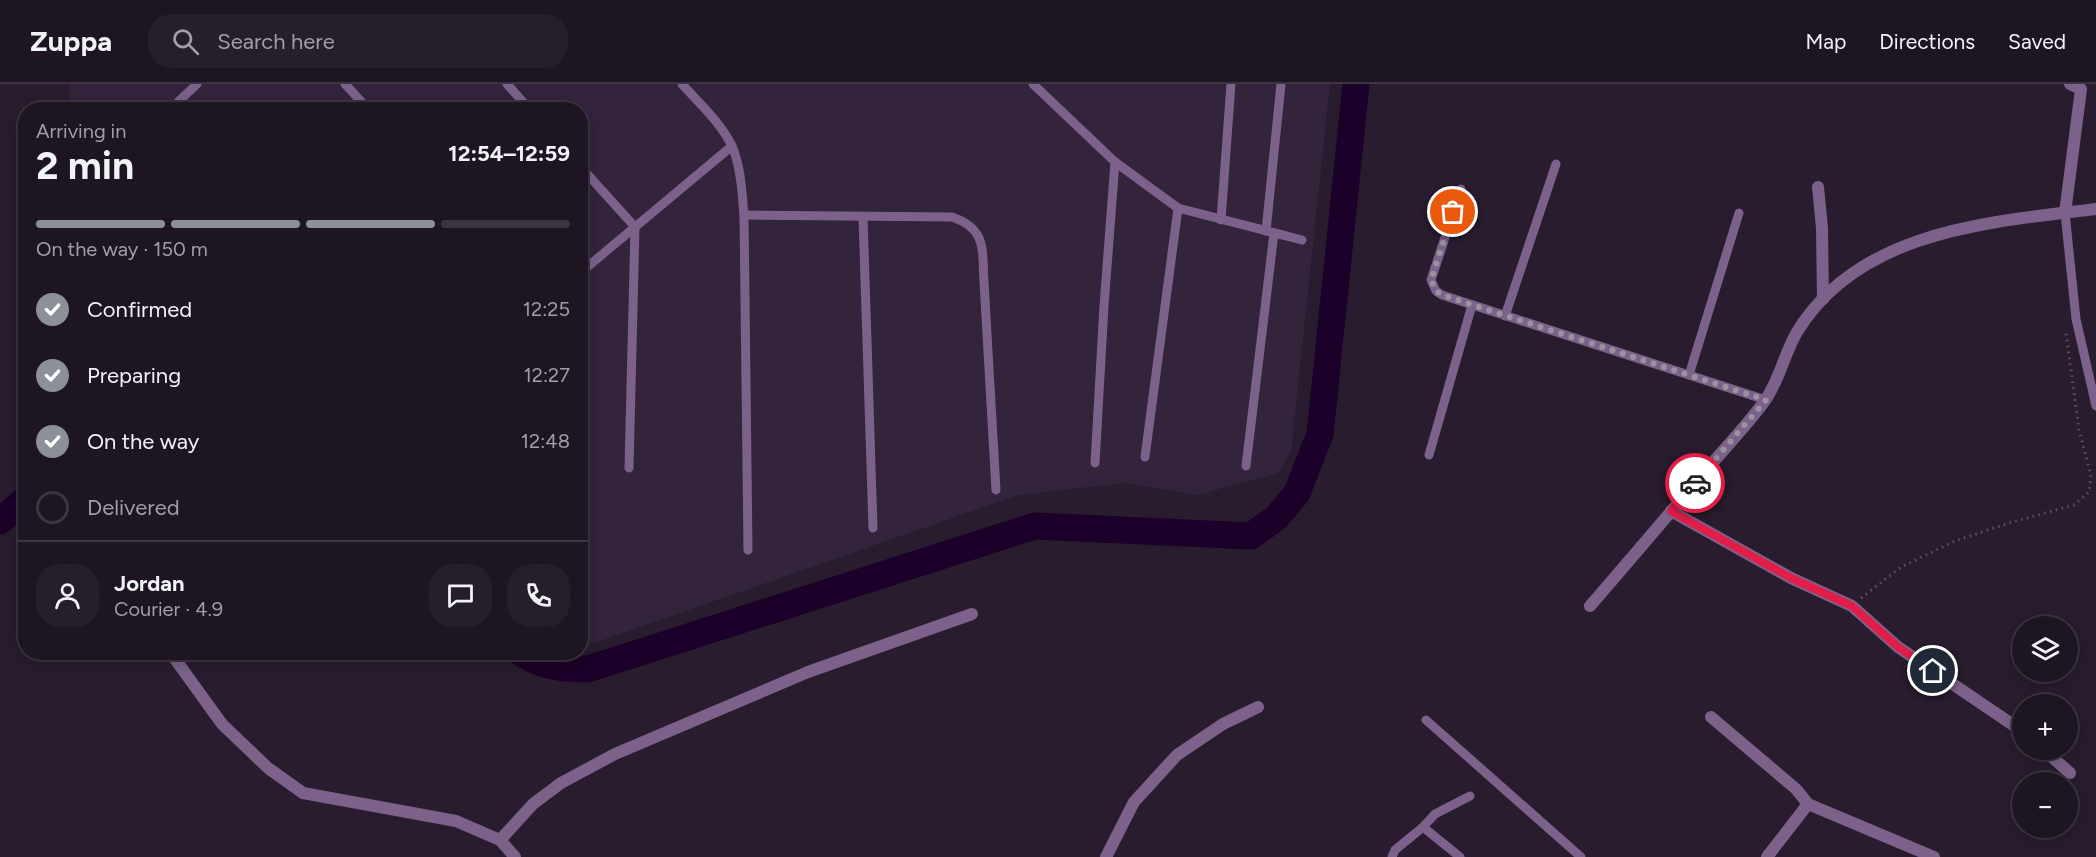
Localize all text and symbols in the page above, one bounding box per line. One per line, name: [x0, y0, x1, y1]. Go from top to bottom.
search box: [148, 14, 568, 68]
text: Zuppa: [30, 24, 112, 58]
icon: search: [169, 25, 202, 58]
text: Search here: [217, 28, 335, 55]
text: Map: [1805, 29, 1846, 54]
text: Directions: [1879, 29, 1975, 54]
text: Saved: [2008, 29, 2066, 54]
text: Arriving in: [36, 119, 126, 143]
text: 12:54–12:59: [448, 140, 570, 167]
text: 2 min: [36, 142, 134, 189]
pin: [1427, 186, 1478, 237]
icon: bag: [1436, 195, 1469, 228]
text: On the way · 150 m: [36, 237, 208, 261]
icon: check: [36, 293, 69, 326]
text: Confirmed: [87, 296, 192, 323]
text: 12:25: [523, 297, 570, 321]
icon: check: [36, 359, 69, 392]
text: Preparing: [87, 362, 181, 389]
text: 12:27: [524, 363, 570, 387]
icon: check: [36, 425, 69, 458]
text: On the way: [87, 428, 199, 455]
text: 12:48: [521, 429, 570, 453]
courier: [1665, 453, 1725, 513]
icon: car: [1679, 467, 1712, 500]
text: Delivered: [87, 494, 180, 521]
button: person: [36, 564, 99, 627]
button: chat: [429, 564, 492, 627]
button: phone: [507, 564, 570, 627]
text: Jordan: [114, 570, 185, 597]
text: Courier · 4.9: [114, 597, 223, 621]
map controls: [2012, 616, 2078, 838]
button: layers: [2012, 616, 2078, 682]
pin: [1907, 645, 1958, 696]
icon: home: [1916, 654, 1949, 687]
button: +: [2012, 694, 2078, 760]
button: −: [2012, 772, 2078, 838]

